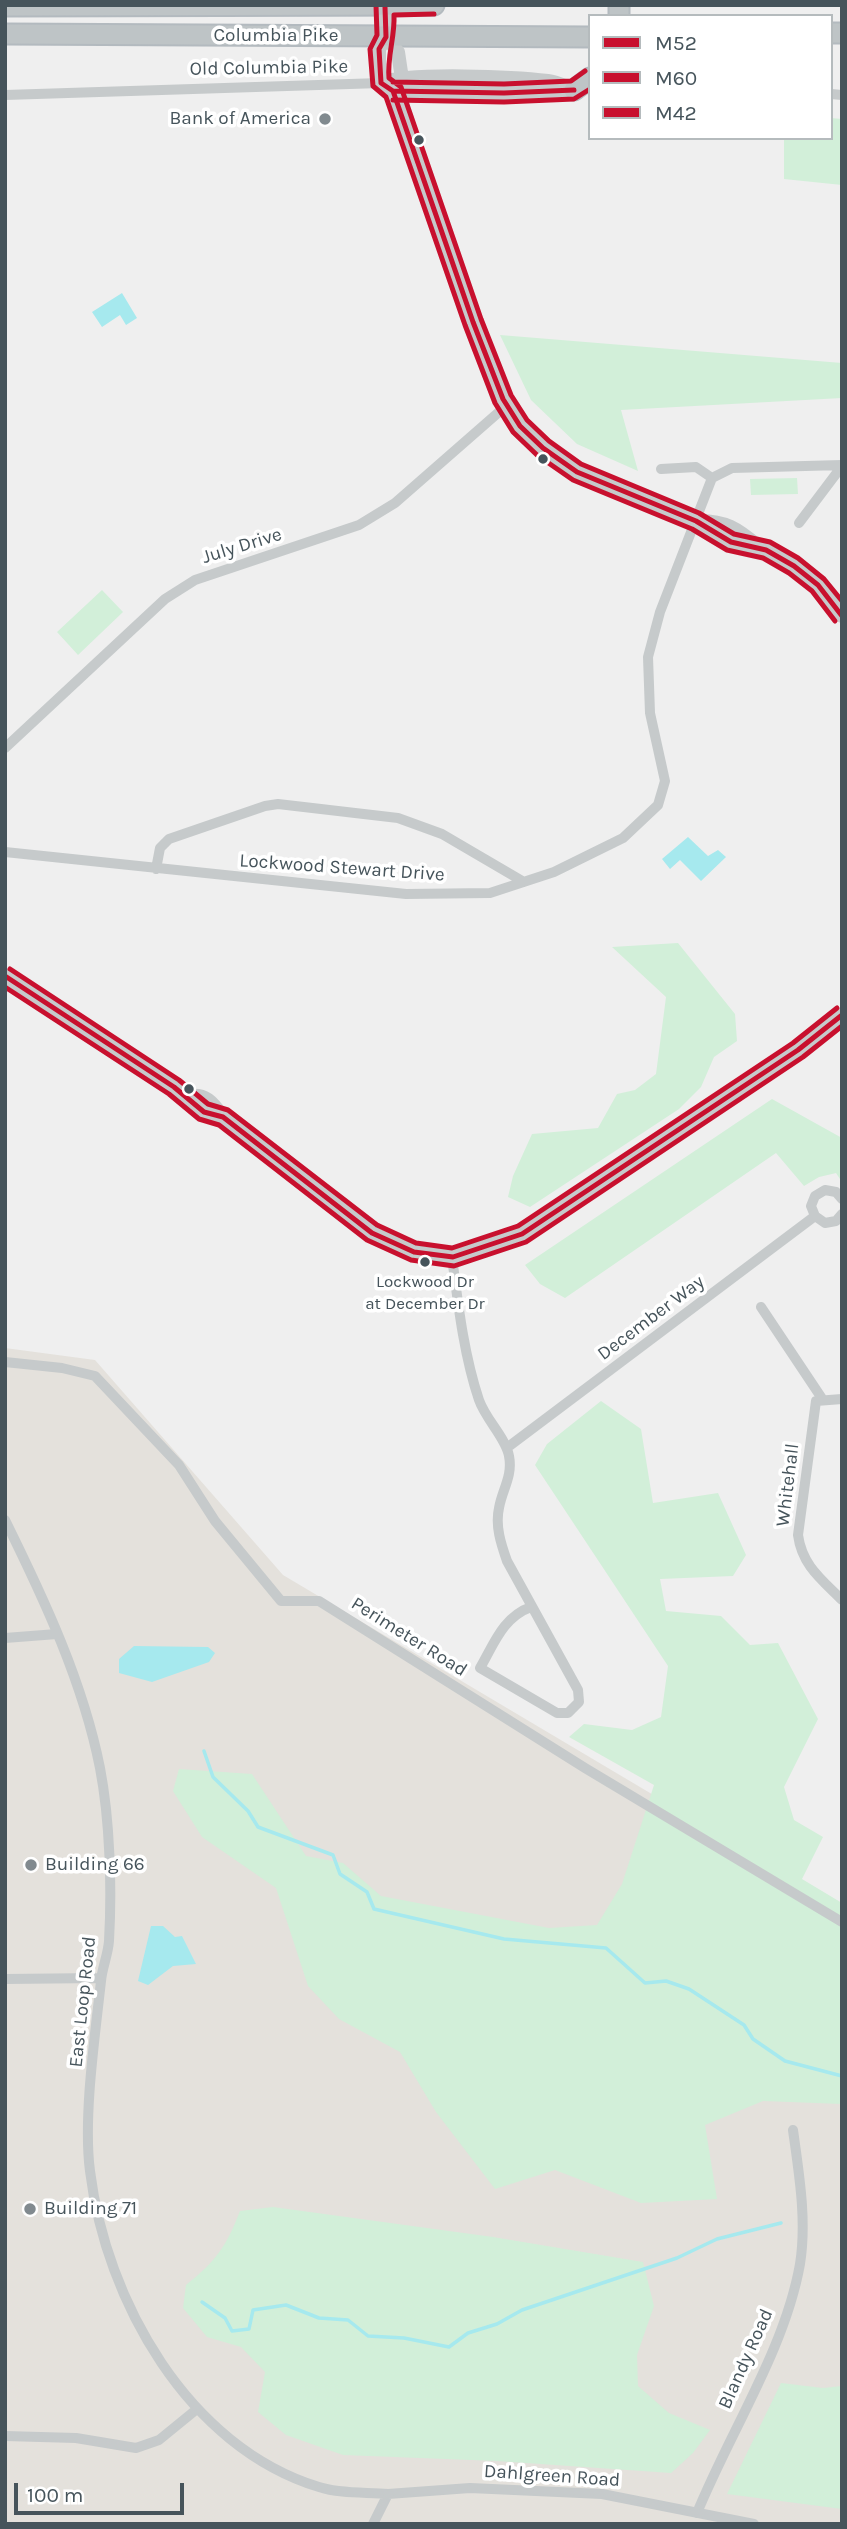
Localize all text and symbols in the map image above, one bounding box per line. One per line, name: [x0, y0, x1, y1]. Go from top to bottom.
legend: [588, 14, 833, 140]
street label: Columbia Pike: [213, 25, 339, 47]
text: M52: [655, 31, 697, 55]
street label: Old Columbia Pike: [190, 55, 348, 81]
text: M60: [655, 66, 697, 90]
text: M42: [655, 101, 697, 125]
place label: Bank of America: [169, 108, 311, 130]
marker: Bank of America: [317, 111, 333, 127]
unlabelled marker: [412, 133, 426, 147]
unlabelled marker: [536, 452, 550, 466]
street label: July Drive: [199, 523, 285, 569]
street label: Lockwood Stewart Drive: [239, 849, 445, 887]
unlabelled marker: [182, 1082, 196, 1096]
marker: Lockwood Dr at December Dr: [418, 1255, 432, 1269]
street label: December Way: [593, 1270, 709, 1366]
place label: Lockwood Dr at December Dr: [365, 1272, 485, 1312]
street label: Whitehall: [772, 1442, 804, 1528]
street label: Perimeter Road: [347, 1592, 471, 1682]
place label: Building 66: [45, 1854, 145, 1876]
marker: Building 66: [23, 1857, 39, 1873]
street label: East Loop Road: [65, 1935, 101, 2069]
place label: Building 71: [44, 2198, 137, 2220]
marker: Building 71: [22, 2201, 38, 2217]
street label: Blandy Road: [714, 2305, 778, 2413]
street label: Dahlgreen Road: [483, 2460, 621, 2492]
scale bar: [18, 2470, 187, 2514]
text: 100 m: [27, 2483, 84, 2507]

